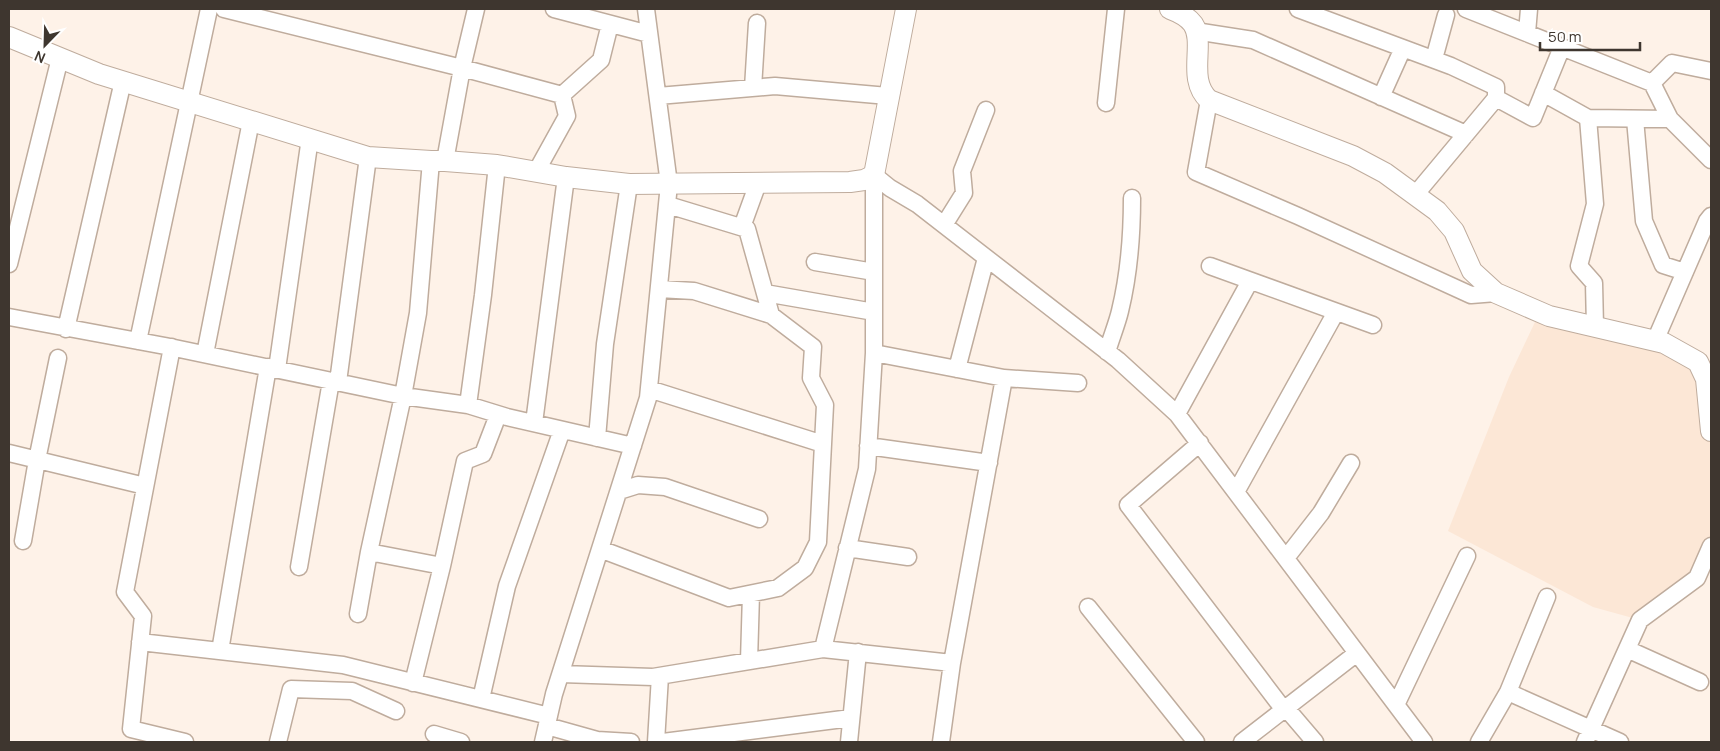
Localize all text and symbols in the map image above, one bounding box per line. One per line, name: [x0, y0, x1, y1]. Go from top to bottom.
north arrow: [20, 20, 70, 70]
scale bar: [1540, 20, 1640, 52]
text: 50 m: [1548, 26, 1582, 47]
text: N: [31, 47, 48, 68]

